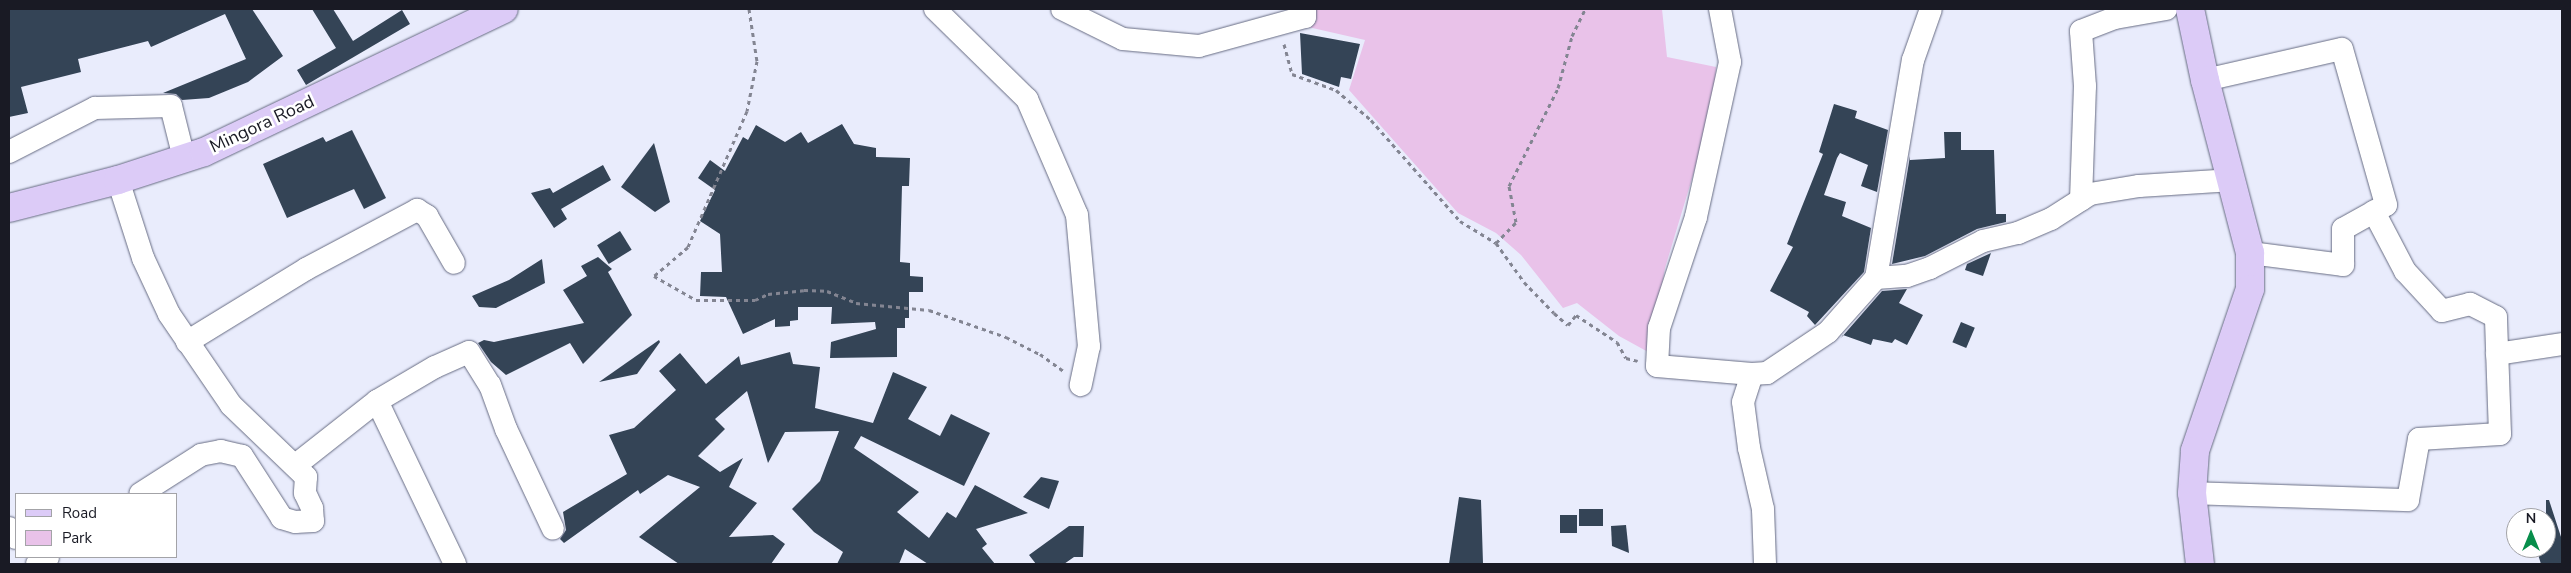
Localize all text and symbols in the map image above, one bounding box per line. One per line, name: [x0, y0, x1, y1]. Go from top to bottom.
street label: Mingora Road: [206, 90, 318, 158]
legend: [15, 493, 178, 558]
text: Road: [62, 503, 97, 523]
north arrow: [2506, 508, 2556, 558]
text: N: [2526, 509, 2536, 528]
text: Park: [62, 528, 92, 548]

